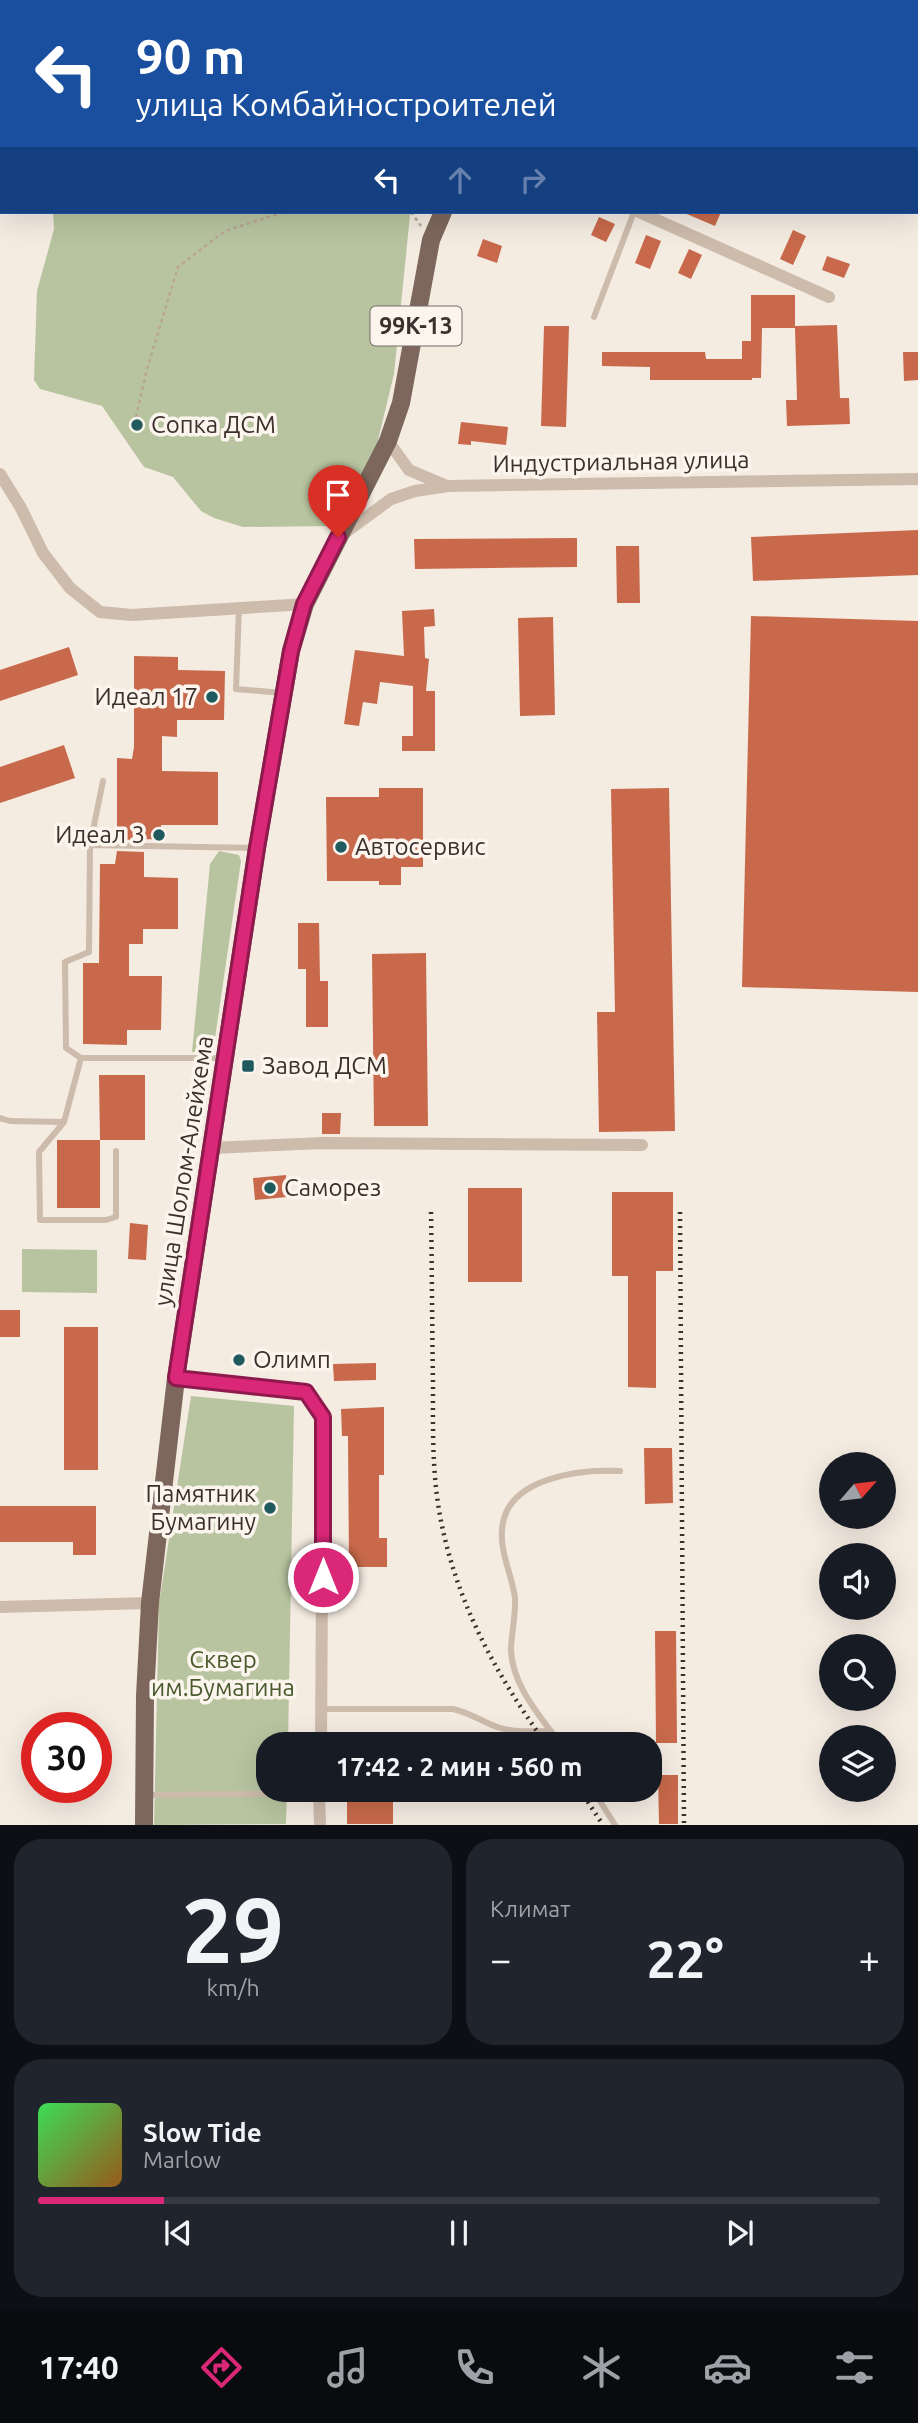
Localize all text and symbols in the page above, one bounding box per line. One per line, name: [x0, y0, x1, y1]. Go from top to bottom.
icon: left: [21, 28, 112, 119]
text: 90 m: [136, 28, 245, 83]
text: улица Комбайностроителей: [136, 86, 557, 122]
icon: left: [368, 161, 406, 199]
icon: ahead: [441, 161, 479, 199]
icon: right: [514, 161, 552, 199]
road number: 99К-13: [370, 306, 462, 346]
place label: Сопка ДСМ: [151, 411, 276, 438]
marker: Сопка ДСМ: [129, 417, 145, 433]
street label: Индустриальная улица: [492, 446, 750, 477]
pin: [308, 465, 368, 537]
icon: arrive: [319, 476, 357, 514]
place label: Идеал 17: [95, 683, 198, 710]
marker: Идеал 17: [204, 689, 220, 705]
place label: Идеал 3: [55, 821, 145, 848]
marker: Идеал 3: [151, 827, 167, 843]
place label: Автосервис: [355, 833, 486, 860]
marker: Автосервис: [333, 839, 349, 855]
street label: улица Шолом-Алейхема: [149, 1034, 218, 1308]
place label: Завод ДСМ: [262, 1052, 387, 1079]
marker: Завод ДСМ: [240, 1058, 256, 1074]
place label: Саморез: [284, 1174, 381, 1201]
marker: Саморез: [262, 1180, 278, 1196]
place label: Олимп: [253, 1346, 331, 1373]
marker: Олимп: [231, 1352, 247, 1368]
north arrow: [819, 1452, 896, 1530]
map controls: [819, 1452, 896, 1802]
place label: Памятник Бумагину: [146, 1480, 256, 1535]
marker: Памятник Бумагину: [262, 1500, 278, 1516]
position arrow: [286, 1540, 360, 1614]
button: sound: [819, 1543, 896, 1620]
button: search: [819, 1634, 896, 1711]
park label: Сквер им.Бумагина: [151, 1646, 295, 1701]
speed limit sign: 30: [21, 1712, 112, 1803]
button: layers: [819, 1725, 896, 1802]
text: 17:42 · 2 мин · 560 m: [336, 1752, 582, 1781]
text: 29: [182, 1878, 284, 1980]
text: Климат: [490, 1896, 570, 1921]
text: 22°: [646, 1930, 724, 1988]
text: −: [490, 1938, 511, 1980]
text: +: [859, 1938, 880, 1980]
text: km/h: [206, 1975, 260, 2000]
text: Slow Tide: [143, 2118, 262, 2147]
text: Marlow: [143, 2147, 221, 2172]
icon: previous: [159, 2214, 197, 2252]
icon: pause: [440, 2214, 478, 2252]
icon: next: [721, 2214, 759, 2252]
icon: directions: [197, 2343, 246, 2392]
icon: music: [323, 2343, 372, 2392]
icon: phone: [450, 2343, 499, 2392]
icon: climate: [577, 2343, 626, 2392]
icon: car: [703, 2343, 752, 2392]
icon: filters: [830, 2343, 879, 2392]
text: 17:40: [39, 2349, 119, 2385]

